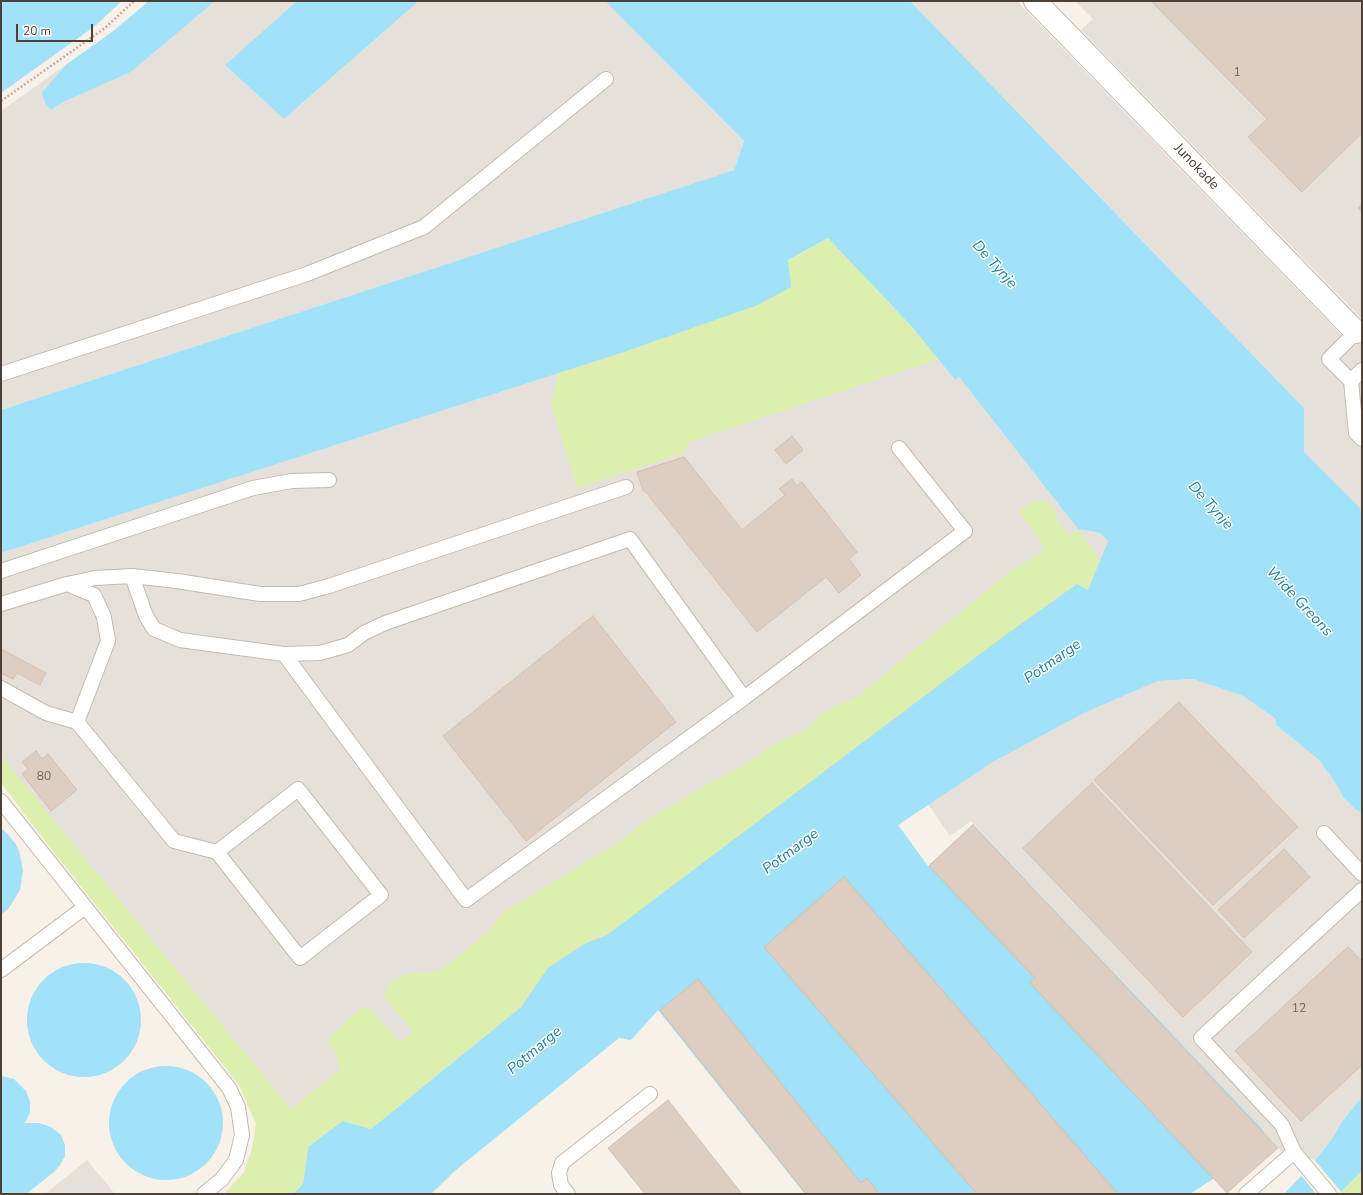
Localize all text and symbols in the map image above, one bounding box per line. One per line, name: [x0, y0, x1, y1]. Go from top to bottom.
scale bar: [18, 16, 95, 42]
text: 20 m: [23, 23, 51, 39]
house number: 1: [1233, 66, 1241, 80]
street label: Junokade: [1170, 140, 1222, 194]
water label: De Tynje: [968, 237, 1020, 293]
water label: De Tynje: [1184, 478, 1236, 534]
water label: Wide Greons: [1262, 563, 1336, 641]
water label: Potmarge: [1021, 636, 1085, 688]
house number: 80: [37, 770, 51, 784]
water label: Potmarge: [759, 825, 823, 879]
house number: 12: [1292, 1002, 1306, 1016]
water label: Potmarge: [504, 1023, 566, 1079]

